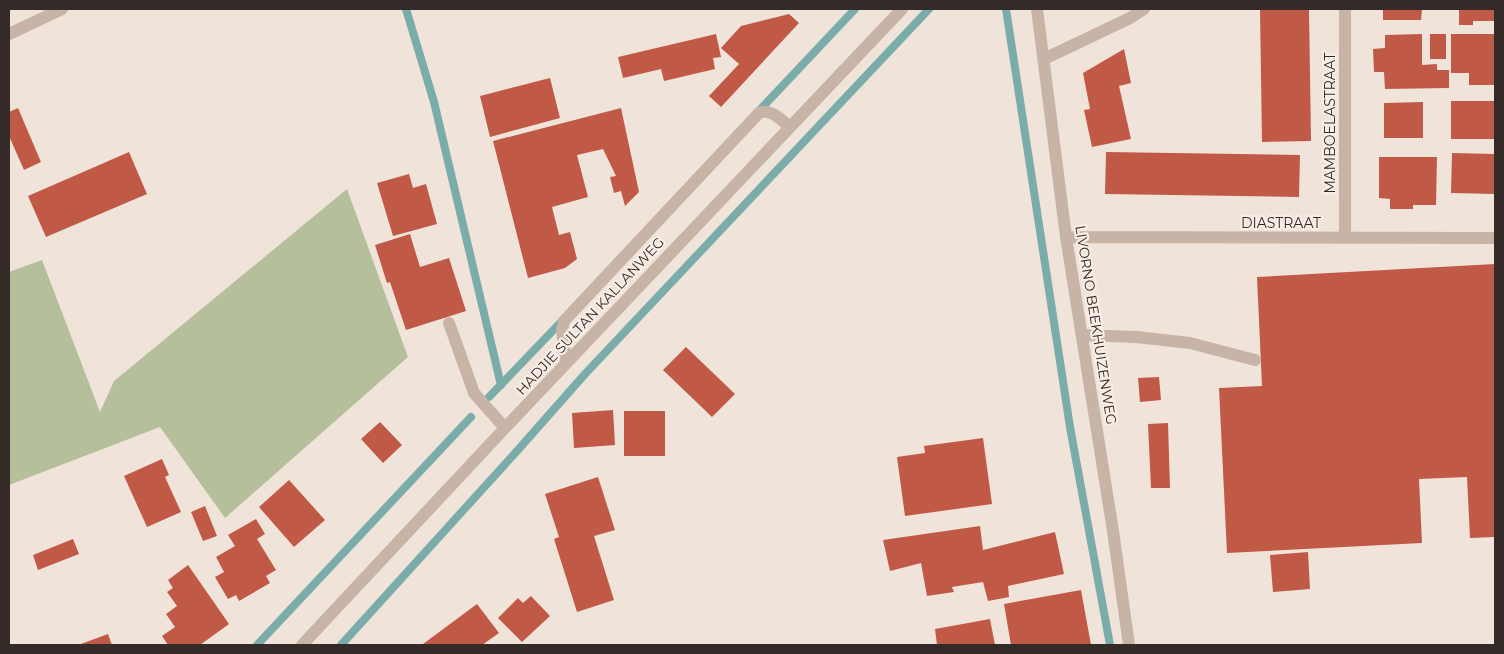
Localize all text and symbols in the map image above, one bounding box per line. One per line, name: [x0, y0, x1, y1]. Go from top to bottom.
street label: MAMBOELASTRAAT: [1321, 52, 1339, 194]
street label: DIASTRAAT: [1241, 214, 1321, 232]
street label: LIVORNO BEEKHUIZENWEG: [1071, 224, 1121, 426]
street label: HADJIE SULTAN KALLANWEG: [512, 233, 668, 399]

